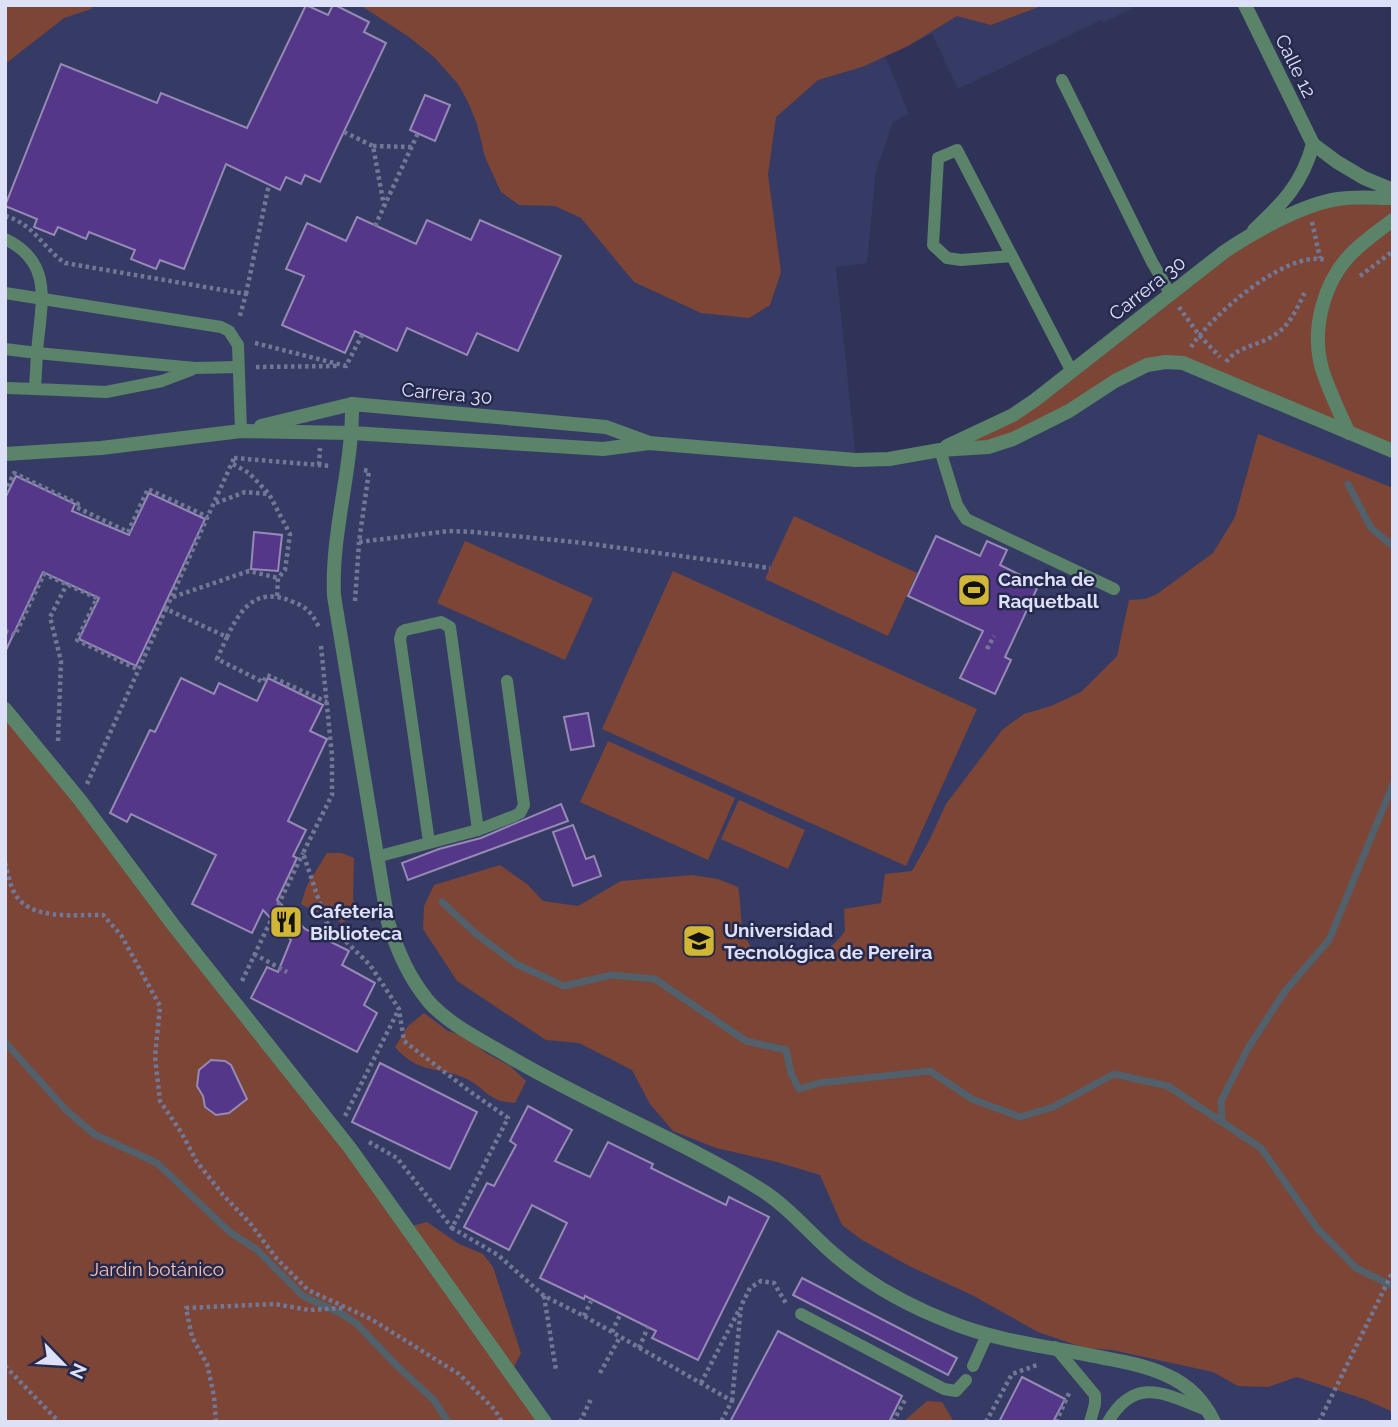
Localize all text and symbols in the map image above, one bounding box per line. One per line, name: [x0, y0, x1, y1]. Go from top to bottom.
street label: Calle 12: [1271, 31, 1321, 101]
street label: Carrera 30: [1104, 251, 1190, 325]
street label: Carrera 30: [401, 378, 493, 408]
place label: Cancha de Raquetball: [998, 568, 1100, 612]
sports icon: Cancha de Raquetball: [955, 571, 993, 609]
place label: Cafeteria Biblioteca: [310, 900, 402, 944]
restaurant icon: Cafeteria Biblioteca: [267, 903, 305, 941]
place label: Universidad Tecnológica de Pereira: [724, 919, 933, 963]
school or university icon: Universidad Tecnológica de Pereira: [680, 922, 718, 960]
park label: Jardín botánico: [90, 1258, 224, 1280]
north arrow: [28, 1329, 98, 1399]
text: N: [65, 1360, 91, 1382]

